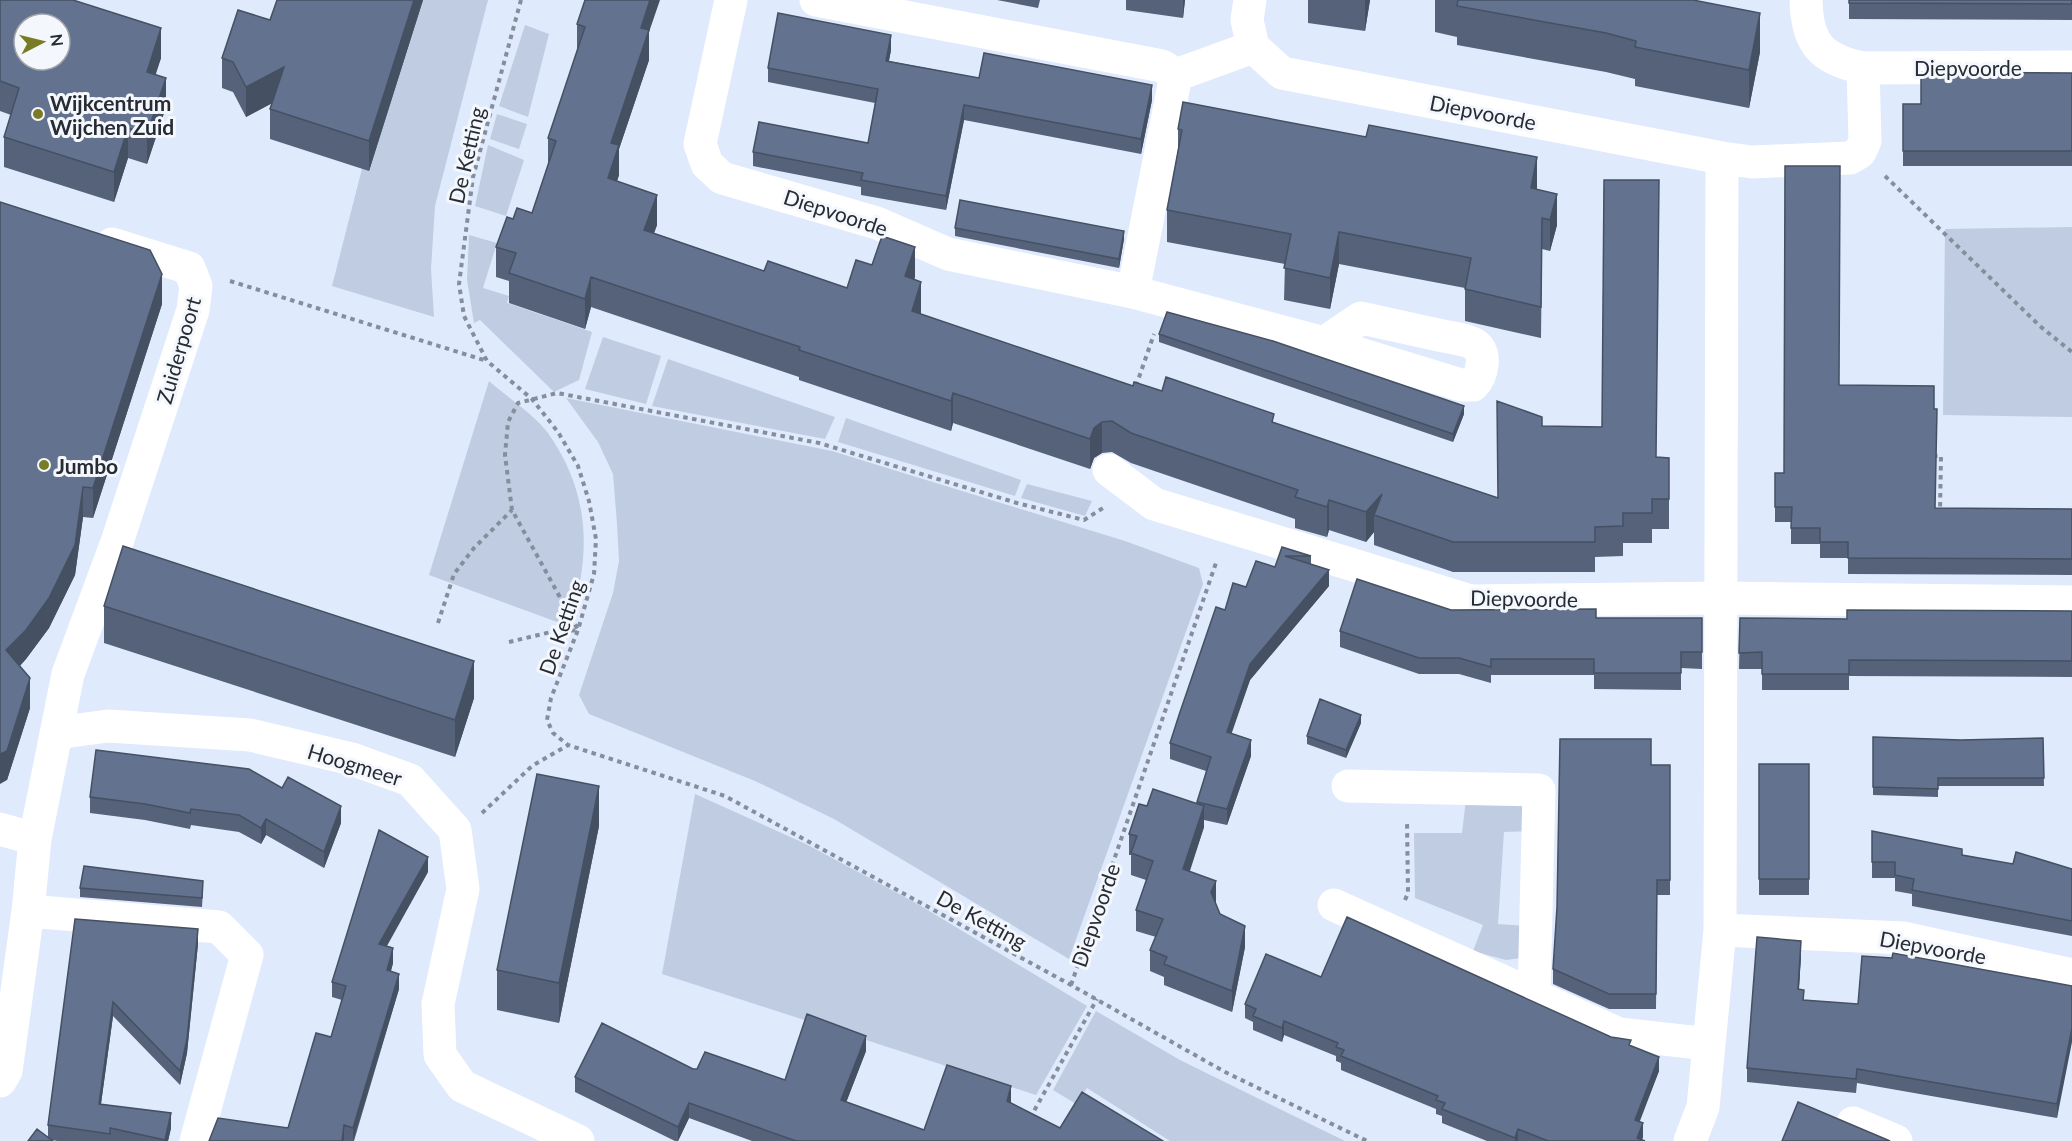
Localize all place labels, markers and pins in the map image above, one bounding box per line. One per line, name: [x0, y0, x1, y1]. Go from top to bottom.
place label: Wijkcentrum Wijchen Zuid: [50, 90, 174, 139]
marker: Wijkcentrum Wijchen Zuid: [31, 107, 45, 121]
place label: Jumbo: [56, 453, 118, 478]
marker: Jumbo: [37, 458, 51, 472]

